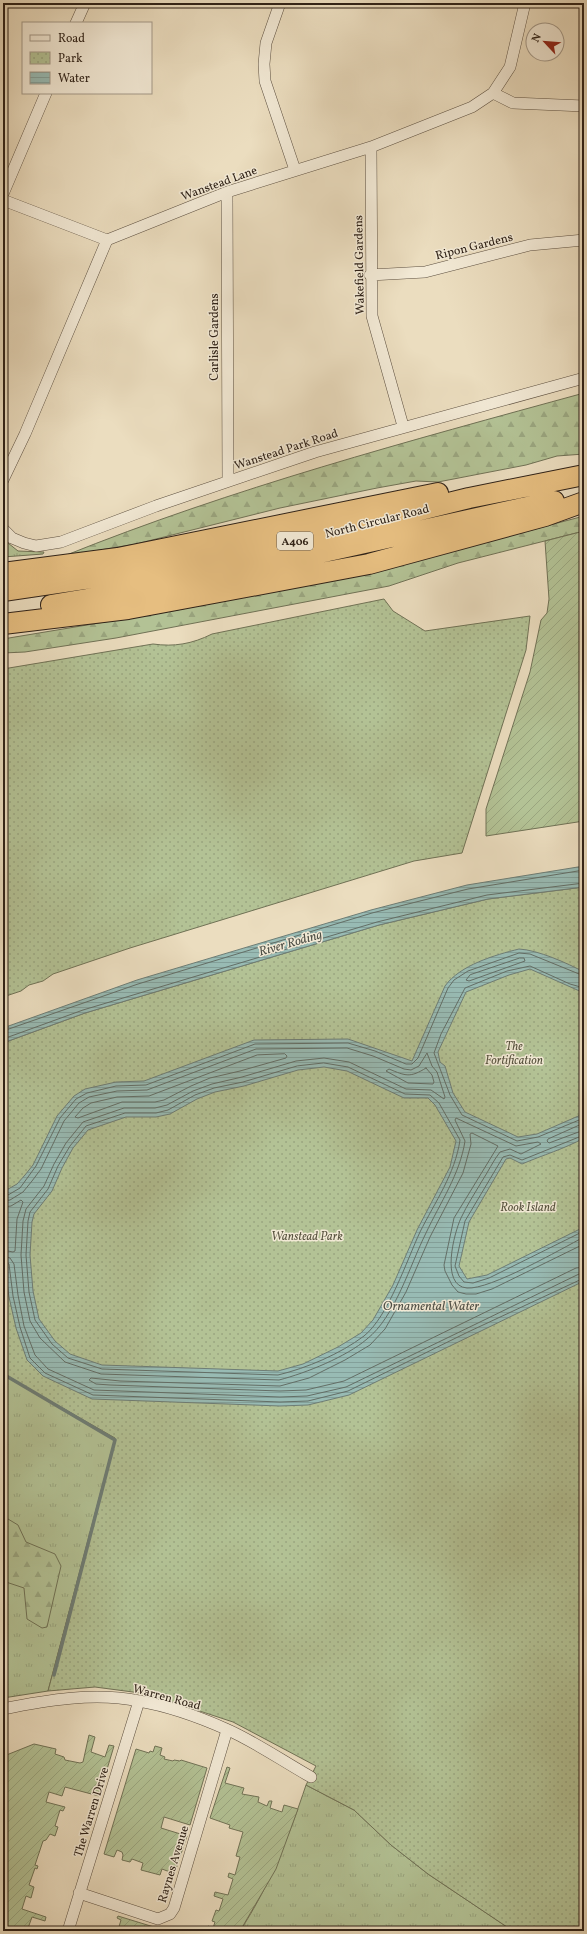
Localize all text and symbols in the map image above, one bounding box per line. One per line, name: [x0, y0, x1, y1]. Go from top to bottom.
legend: [22, 22, 152, 94]
north arrow: [525, 22, 565, 62]
text: Road: [58, 31, 85, 47]
text: N: [529, 31, 546, 45]
text: Park: [58, 51, 83, 67]
text: Water: [58, 71, 90, 87]
street label: Wanstead Lane: [179, 163, 260, 205]
street label: Wakefield Gardens: [351, 215, 369, 315]
street label: Ripon Gardens: [434, 230, 515, 264]
street label: Carlisle Gardens: [207, 293, 223, 381]
street label: Wanstead Park Road: [232, 426, 341, 474]
street label: North Circular Road: [324, 501, 431, 543]
road number: A406: [277, 532, 313, 550]
water label: River Roding: [257, 926, 325, 962]
park label: The Fortification: [485, 1039, 543, 1069]
park label: Rook Island: [500, 1200, 556, 1216]
park label: Wanstead Park: [271, 1229, 343, 1245]
water label: Ornamental Water: [383, 1298, 479, 1316]
street label: Warren Road: [131, 1681, 203, 1715]
street label: The Warren Drive: [71, 1765, 113, 1859]
street label: Raynes Avenue: [155, 1823, 193, 1905]

